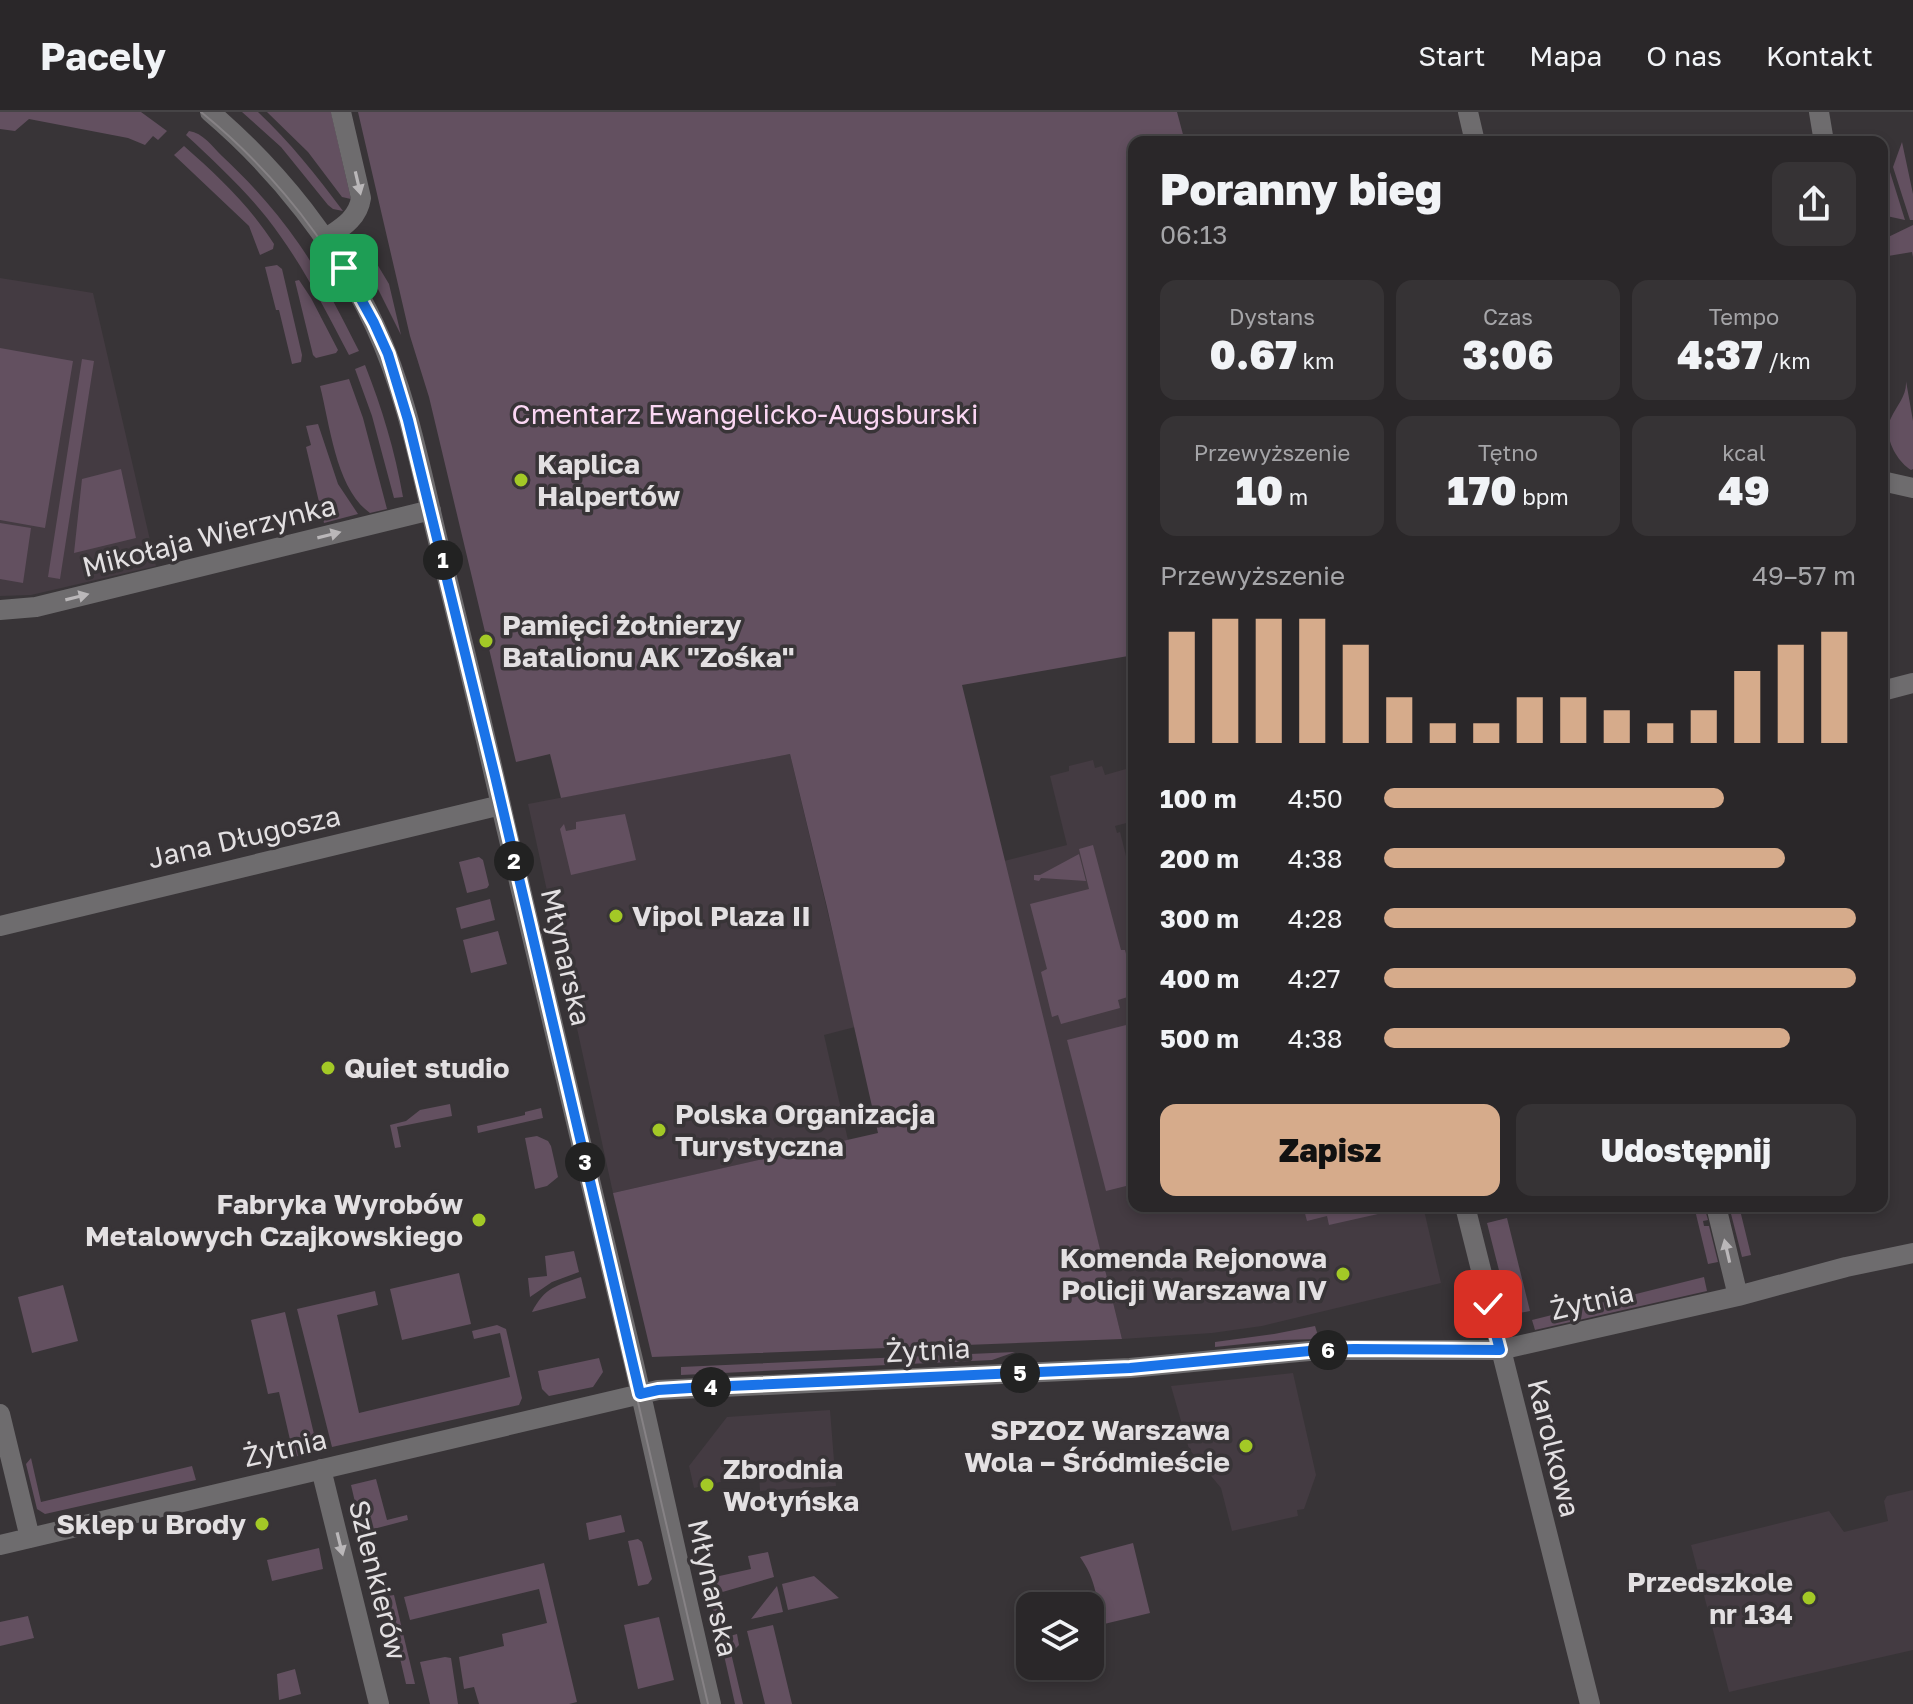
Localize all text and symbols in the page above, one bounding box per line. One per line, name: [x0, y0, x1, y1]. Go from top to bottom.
text: Pacely: [40, 33, 166, 78]
text: Start: [1418, 39, 1485, 72]
text: Mapa: [1529, 39, 1602, 72]
text: O nas: [1646, 39, 1722, 72]
text: Kontakt: [1766, 39, 1873, 72]
text: Poranny bieg: [1160, 162, 1442, 215]
button: share: [1772, 162, 1856, 246]
one-way arrow: [352, 171, 365, 196]
text: 06:13: [1160, 219, 1227, 250]
pin: [310, 234, 378, 302]
icon: arrive: [322, 246, 366, 290]
text: Dystans: [1229, 303, 1315, 330]
text: Czas: [1483, 303, 1533, 330]
text: Tempo: [1709, 303, 1779, 330]
text: 0.67: [1210, 330, 1297, 378]
text: 3:06: [1463, 330, 1553, 378]
text: 4:37: [1677, 330, 1763, 378]
text: km: [1297, 347, 1334, 374]
text: /km: [1763, 347, 1811, 374]
park label: Cmentarz Ewangelicko-Augsburski: [512, 397, 978, 430]
text: Przewyższenie: [1194, 439, 1350, 466]
text: Tętno: [1478, 439, 1538, 466]
text: kcal: [1722, 439, 1766, 466]
place label: Kaplica Halpertów: [537, 447, 680, 512]
text: 10: [1236, 466, 1283, 514]
text: 170: [1447, 466, 1517, 514]
text: 49: [1718, 466, 1770, 514]
marker: Kaplica Halpertów: [512, 471, 530, 489]
text: m: [1283, 483, 1308, 510]
text: bpm: [1517, 483, 1569, 510]
street label: Mikołaja Wierzynka: [79, 488, 339, 583]
one-way arrow: [317, 529, 342, 541]
pin: 1: [423, 540, 463, 580]
text: 1: [437, 546, 449, 573]
text: Przewyższenie: [1160, 560, 1345, 591]
text: 49–57 m: [1752, 560, 1856, 591]
one-way arrow: [64, 590, 89, 603]
place label: Pamięci żołnierzy Batalionu AK "Zośka": [502, 608, 795, 673]
marker: Pamięci żołnierzy Batalionu AK "Zośka": [477, 632, 495, 650]
text: 100 m: [1160, 783, 1236, 814]
text: 4:50: [1288, 783, 1343, 814]
street label: Jana Długosza: [144, 798, 343, 875]
pin: 2: [494, 841, 534, 881]
text: 200 m: [1160, 843, 1239, 874]
text: 4:38: [1288, 843, 1343, 874]
text: 2: [507, 847, 521, 874]
street label: Młynarska: [535, 885, 598, 1029]
place label: Vipol Plaza II: [632, 899, 811, 932]
text: 300 m: [1160, 903, 1239, 934]
text: 4:28: [1288, 903, 1343, 934]
marker: Vipol Plaza II: [607, 907, 625, 925]
text: 400 m: [1160, 963, 1239, 994]
text: 4:27: [1288, 963, 1341, 994]
text: 500 m: [1160, 1023, 1239, 1054]
text: 4:38: [1288, 1023, 1343, 1054]
place label: Quiet studio: [344, 1051, 510, 1084]
marker: Quiet studio: [319, 1059, 337, 1077]
place label: Polska Organizacja Turystyczna: [675, 1097, 935, 1162]
button: Zapisz: [1160, 1104, 1500, 1196]
button: Udostępnij: [1516, 1104, 1856, 1196]
marker: Polska Organizacja Turystyczna: [650, 1121, 668, 1139]
pin: 3: [565, 1142, 605, 1182]
text: 3: [578, 1148, 592, 1175]
place label: Fabryka Wyrobów Metalowych Czajkowskiego: [85, 1187, 463, 1252]
marker: Fabryka Wyrobów Metalowych Czajkowskiego: [470, 1211, 488, 1229]
one-way arrow: [1720, 1238, 1733, 1263]
place label: Komenda Rejonowa Policji Warszawa IV: [1060, 1241, 1327, 1306]
marker: Komenda Rejonowa Policji Warszawa IV: [1334, 1265, 1352, 1283]
pin: [1454, 1270, 1522, 1338]
street label: Żytnia: [1547, 1275, 1637, 1326]
icon: check: [1466, 1282, 1510, 1326]
pin: 6: [1308, 1330, 1348, 1370]
street label: Żytnia: [885, 1331, 971, 1368]
text: 6: [1321, 1336, 1335, 1363]
pin: 5: [1000, 1353, 1040, 1393]
text: 5: [1013, 1359, 1027, 1386]
pin: 4: [691, 1367, 731, 1407]
text: 4: [704, 1373, 718, 1400]
street label: Karolkowa: [1521, 1375, 1588, 1520]
place label: SPZOZ Warszawa Wola – Śródmieście: [964, 1413, 1230, 1478]
street label: Żytnia: [240, 1422, 330, 1473]
marker: SPZOZ Warszawa Wola – Śródmieście: [1237, 1437, 1255, 1455]
place label: Zbrodnia Wołyńska: [723, 1452, 859, 1517]
marker: Zbrodnia Wołyńska: [698, 1476, 716, 1494]
street label: Szlenkierów: [343, 1497, 414, 1663]
place label: Sklep u Brody: [56, 1507, 246, 1540]
marker: Sklep u Brody: [253, 1515, 271, 1533]
street label: Młynarska: [682, 1516, 745, 1660]
one-way arrow: [334, 1532, 347, 1557]
place label: Przedszkole nr 134: [1627, 1565, 1793, 1630]
marker: Przedszkole nr 134: [1800, 1589, 1818, 1607]
map controls: [1016, 1592, 1104, 1680]
button: layers: [1016, 1592, 1104, 1680]

